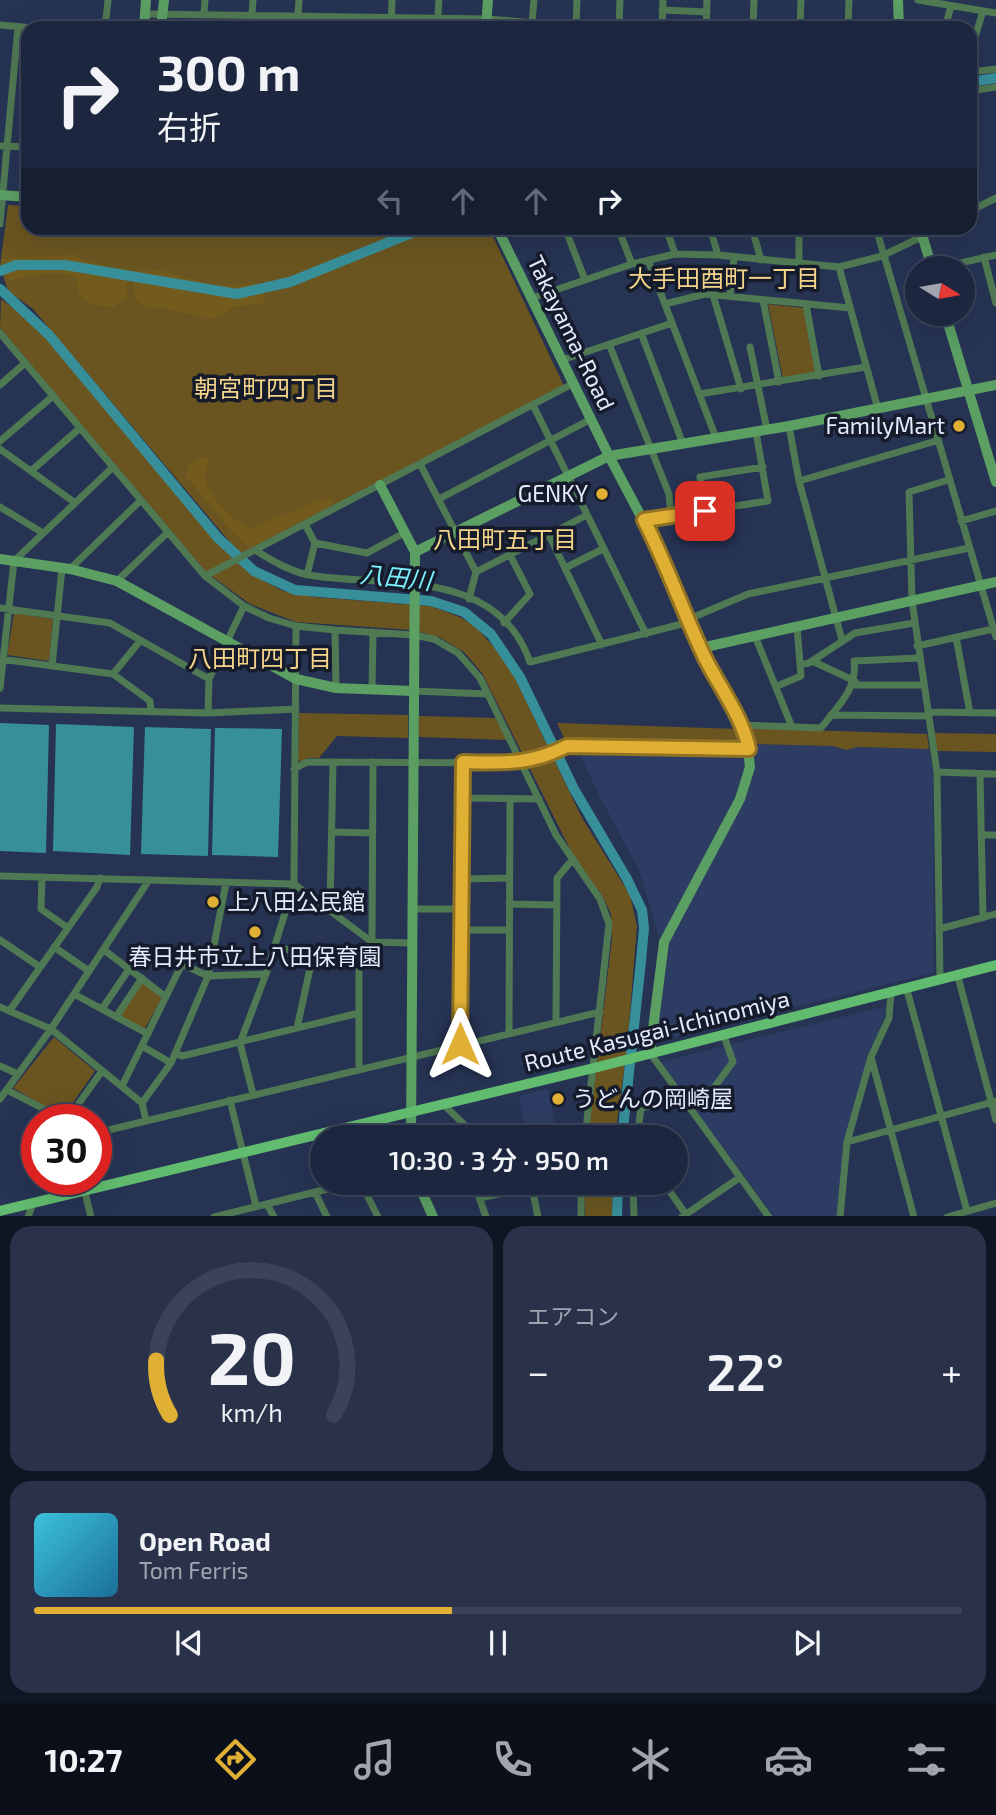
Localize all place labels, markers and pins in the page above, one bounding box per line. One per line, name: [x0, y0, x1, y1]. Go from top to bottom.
place label: FamilyMart: [825, 411, 945, 439]
marker: FamilyMart: [951, 418, 967, 434]
place label: GENKY: [518, 479, 588, 507]
pin: [675, 481, 735, 541]
marker: GENKY: [594, 486, 610, 502]
place label: 上八田公民館: [227, 887, 365, 915]
marker: 上八田公民館: [205, 894, 221, 910]
marker: 春日井市立上八田保育園: [247, 924, 263, 940]
place label: 春日井市立上八田保育園: [129, 942, 382, 970]
place label: うどんの岡崎屋: [572, 1084, 733, 1112]
marker: うどんの岡崎屋: [550, 1091, 566, 1107]

